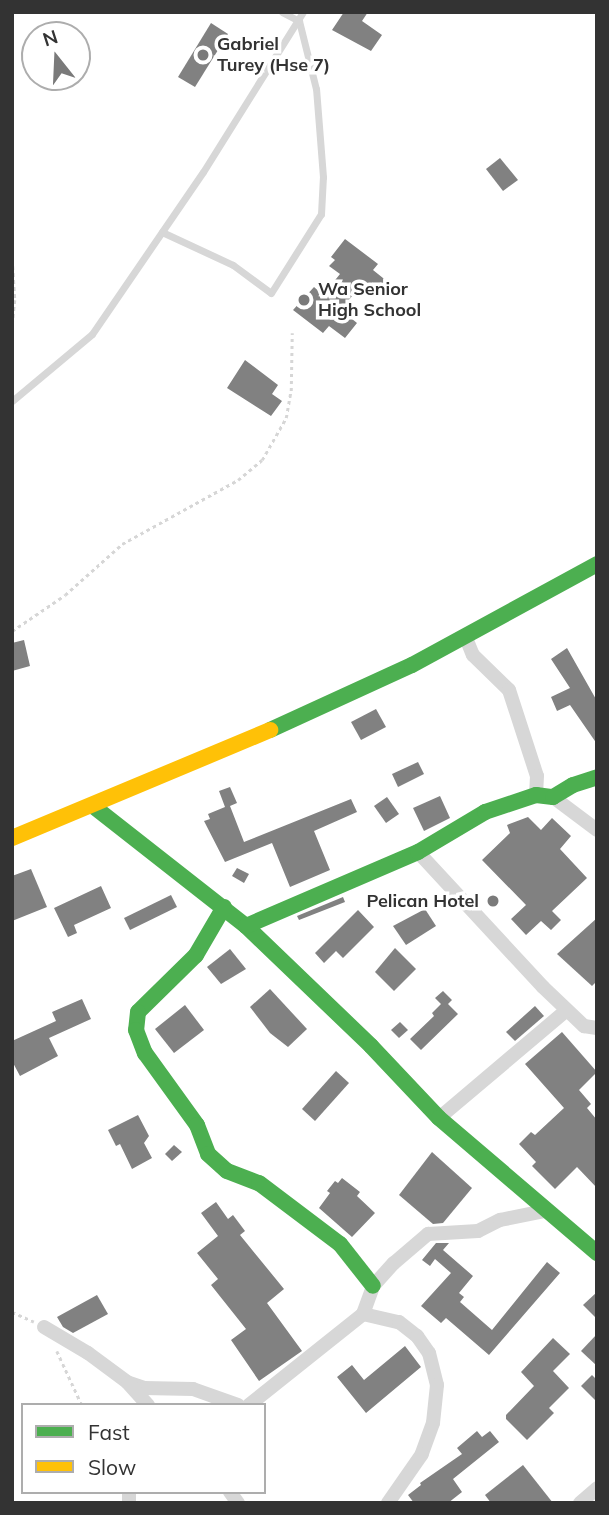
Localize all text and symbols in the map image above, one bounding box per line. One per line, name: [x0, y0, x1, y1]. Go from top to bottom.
north arrow: [21, 21, 91, 91]
text: N: [40, 24, 61, 52]
place label: Gabriel Turey (Hse 7): [217, 34, 330, 76]
marker: Gabriel Turey (Hse 7): [195, 47, 211, 63]
place label: Wa Senior High School: [318, 279, 421, 322]
marker: Wa Senior High School: [296, 292, 312, 308]
place label: Pelican Hotel: [366, 890, 479, 912]
marker: Pelican Hotel: [485, 893, 501, 909]
legend: [21, 1403, 266, 1494]
text: Fast: [88, 1419, 130, 1445]
text: Slow: [88, 1454, 136, 1480]

